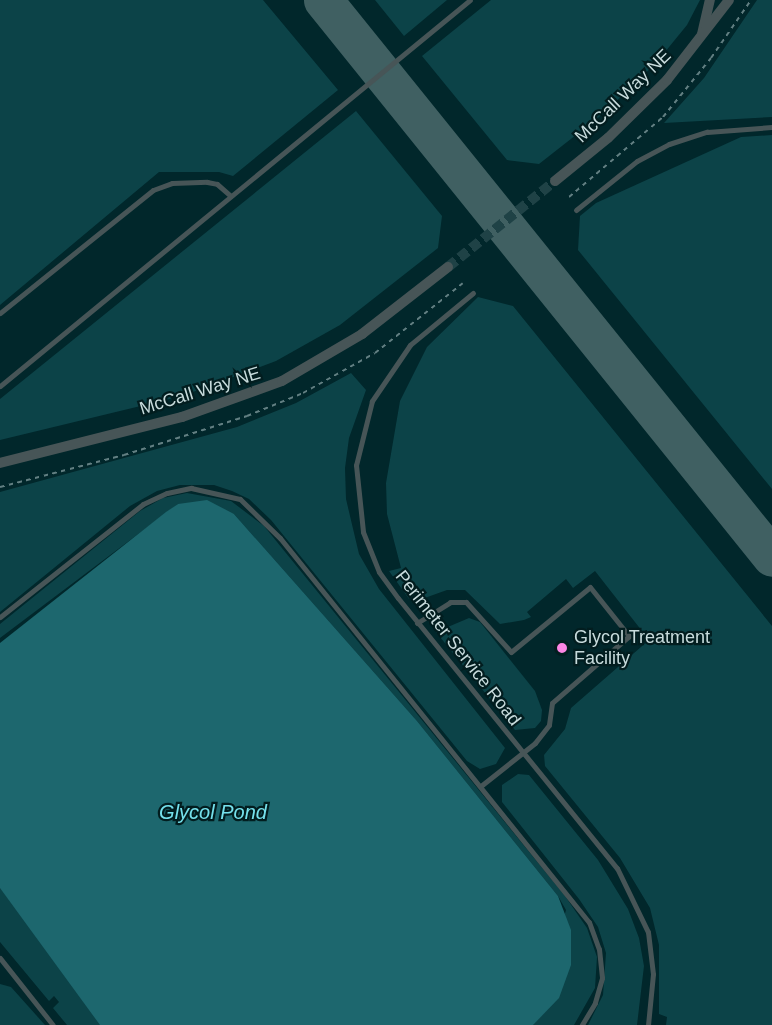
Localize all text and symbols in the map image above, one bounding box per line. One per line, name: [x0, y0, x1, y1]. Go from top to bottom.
street label: McCall Way NE: [570, 45, 676, 147]
street label: McCall Way NE: [137, 362, 263, 420]
street label: Perimeter Service Road: [391, 566, 525, 730]
place label: Glycol Treatment Facility: [574, 627, 710, 670]
marker: Glycol Treatment Facility: [555, 641, 569, 655]
water label: Glycol Pond: [159, 800, 267, 824]

